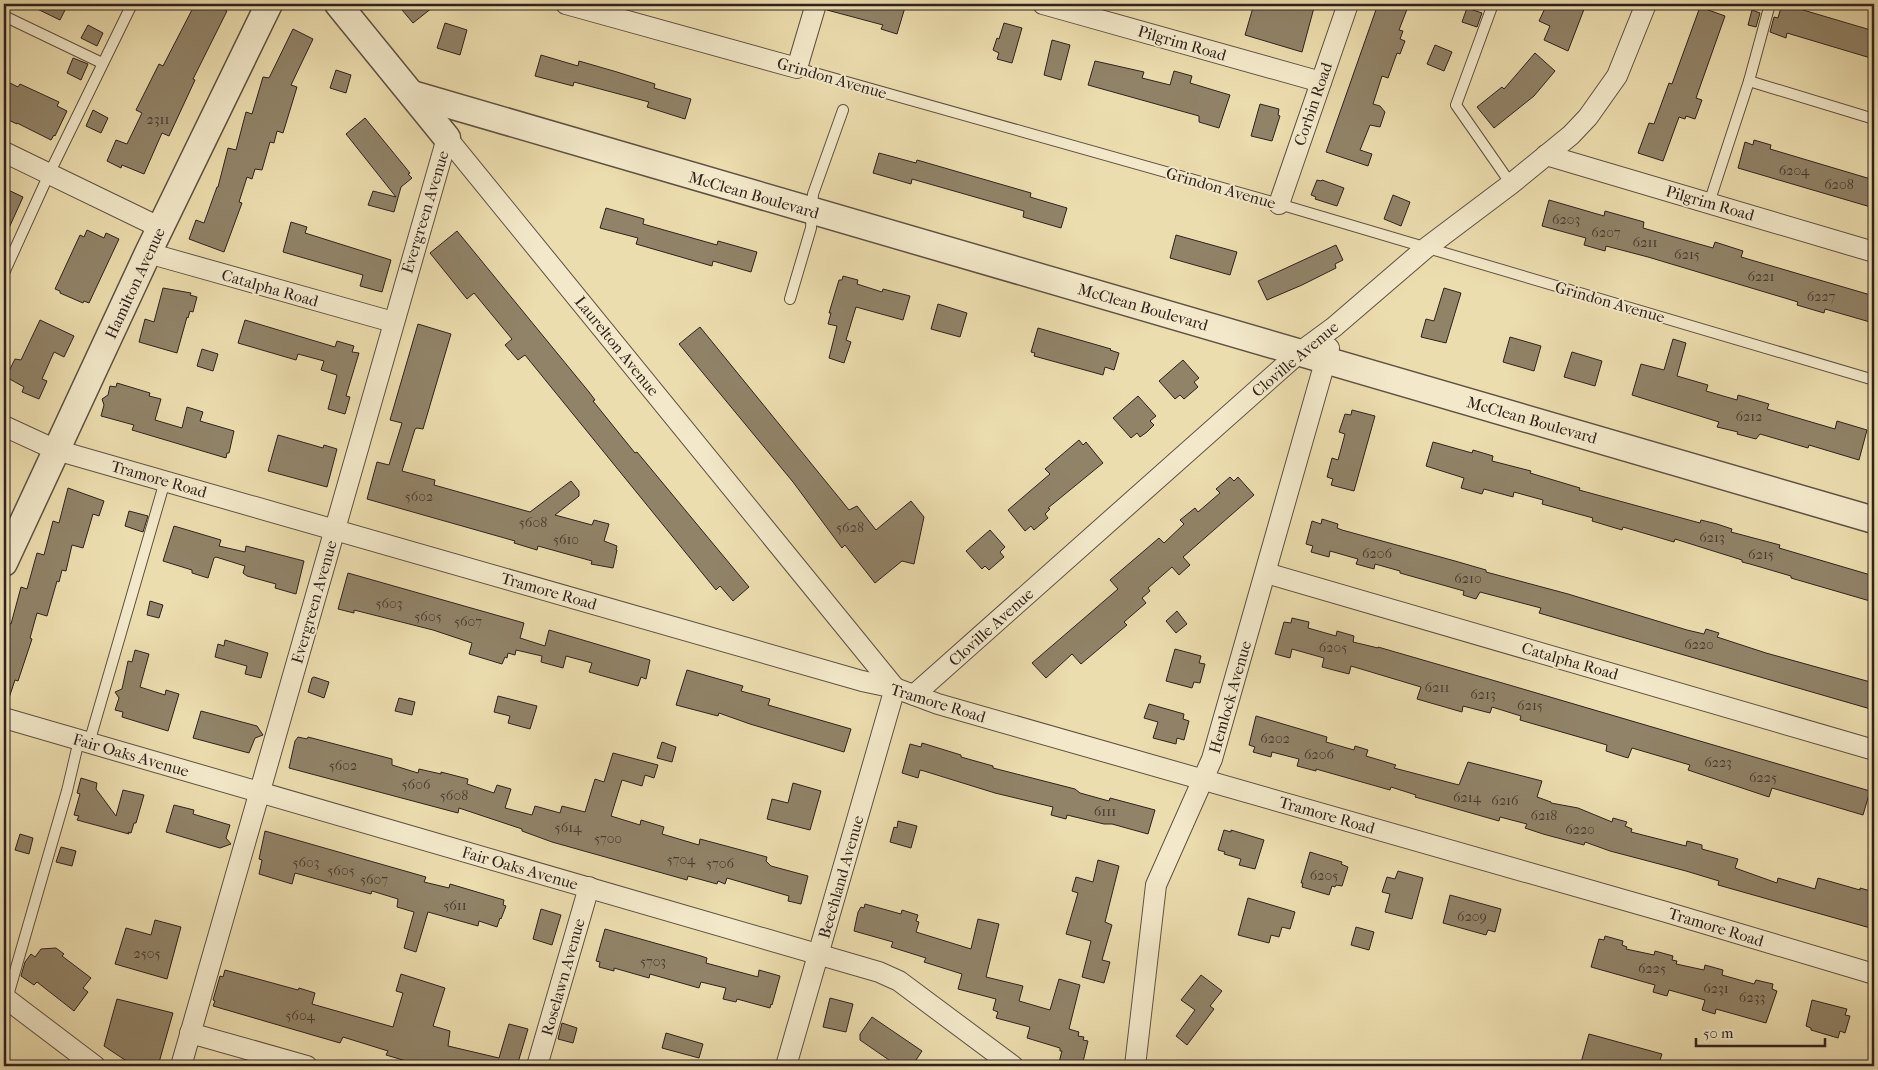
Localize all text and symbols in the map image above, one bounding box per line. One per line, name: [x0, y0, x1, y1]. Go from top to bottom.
street label: Pilgrim Road: [1136, 21, 1229, 65]
street label: Grindon Avenue: [775, 53, 889, 103]
street label: Corbin Road: [1290, 60, 1336, 148]
house number: 2311: [147, 111, 169, 128]
street label: Evergreen Avenue: [397, 148, 453, 276]
house number: 6204: [1779, 162, 1810, 179]
street label: Grindon Avenue: [1164, 163, 1278, 213]
street label: McClean Boulevard: [687, 167, 822, 223]
house number: 6208: [1824, 176, 1854, 193]
street label: Pilgrim Road: [1664, 181, 1757, 225]
house number: 6203: [1552, 211, 1580, 228]
street label: Hamilton Avenue: [101, 224, 169, 342]
house number: 6207: [1591, 224, 1621, 241]
house number: 6211: [1633, 234, 1657, 251]
house number: 6215: [1674, 246, 1700, 263]
street label: Catalpha Road: [219, 265, 321, 311]
house number: 6221: [1748, 268, 1774, 285]
street label: Grindon Avenue: [1553, 277, 1667, 327]
street label: McClean Boulevard: [1076, 279, 1211, 335]
house number: 6227: [1807, 288, 1836, 305]
street label: Laurelton Avenue: [571, 292, 663, 400]
street label: Cloville Avenue: [1248, 317, 1342, 401]
street label: McClean Boulevard: [1465, 392, 1600, 448]
house number: 6212: [1736, 408, 1762, 425]
street label: Tramore Road: [109, 456, 209, 502]
house number: 5602: [405, 488, 433, 505]
house number: 5608: [519, 514, 547, 531]
house number: 5628: [836, 519, 864, 536]
house number: 6213: [1699, 529, 1725, 546]
house number: 5610: [553, 531, 579, 548]
street label: Evergreen Avenue: [287, 538, 341, 666]
house number: 6206: [1362, 545, 1392, 562]
house number: 6215: [1748, 546, 1774, 563]
street label: Tramore Road: [499, 568, 599, 614]
house number: 6210: [1454, 570, 1482, 587]
street label: Cloville Avenue: [945, 584, 1037, 670]
house number: 5603: [375, 595, 403, 612]
house number: 5605: [414, 608, 442, 625]
house number: 5607: [454, 613, 482, 630]
house number: 6220: [1684, 636, 1714, 653]
street label: Hemlock Avenue: [1205, 638, 1255, 756]
street label: Catalpha Road: [1519, 638, 1621, 684]
house number: 6205: [1319, 639, 1347, 656]
street label: Tramore Road: [888, 679, 988, 727]
house number: 6211: [1425, 679, 1449, 696]
house number: 6213: [1470, 686, 1496, 703]
house number: 6215: [1517, 697, 1543, 714]
street label: Fair Oaks Avenue: [71, 729, 191, 781]
house number: 6202: [1260, 730, 1290, 747]
house number: 6206: [1304, 746, 1334, 763]
house number: 6223: [1704, 754, 1732, 771]
house number: 5602: [329, 757, 357, 774]
house number: 6225: [1749, 769, 1777, 786]
house number: 5606: [402, 776, 431, 793]
house number: 5608: [440, 787, 468, 804]
house number: 6214: [1453, 789, 1482, 806]
street label: Tramore Road: [1277, 792, 1377, 838]
house number: 6216: [1491, 792, 1519, 809]
house number: 6111: [1094, 803, 1116, 820]
house number: 6218: [1531, 807, 1557, 824]
street label: Beechland Avenue: [814, 813, 868, 941]
house number: 5614: [555, 819, 582, 836]
house number: 6220: [1565, 821, 1595, 838]
house number: 5700: [594, 830, 622, 847]
street label: Fair Oaks Avenue: [460, 842, 580, 894]
house number: 5704: [667, 851, 696, 868]
house number: 5603: [292, 854, 320, 871]
house number: 5706: [706, 855, 734, 872]
house number: 5605: [327, 862, 355, 879]
house number: 6205: [1310, 867, 1338, 884]
house number: 5607: [360, 871, 388, 888]
house number: 5611: [443, 897, 467, 914]
street label: Tramore Road: [1666, 903, 1766, 951]
house number: 6209: [1457, 908, 1487, 925]
street label: Roselawn Avenue: [537, 916, 589, 1038]
house number: 2505: [134, 945, 160, 962]
house number: 5703: [640, 953, 666, 970]
house number: 6225: [1638, 960, 1666, 977]
house number: 6231: [1703, 980, 1729, 997]
house number: 6233: [1739, 989, 1765, 1006]
house number: 5604: [285, 1007, 315, 1024]
scale bar: [1696, 1015, 1824, 1047]
text: 50 m: [1703, 1024, 1734, 1042]

